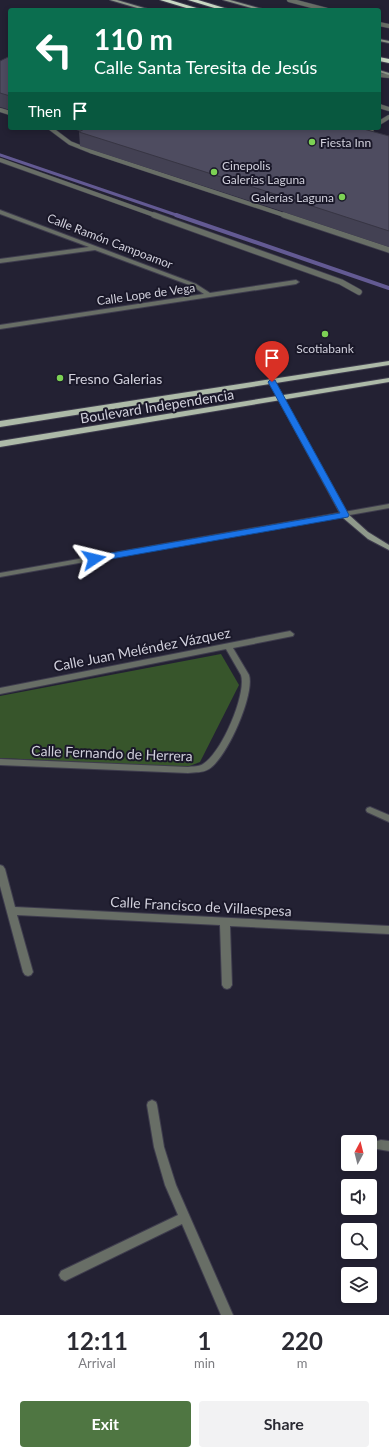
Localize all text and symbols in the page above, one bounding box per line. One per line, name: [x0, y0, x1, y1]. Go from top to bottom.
text: 110 m: [94, 22, 173, 56]
icon: left: [28, 24, 80, 76]
text: Calle Santa Teresita de Jesús: [94, 56, 317, 78]
icon: arrive: [69, 100, 91, 122]
text: Then: [28, 102, 61, 120]
place label: Fiesta Inn: [320, 135, 371, 150]
marker: Fiesta Inn: [307, 137, 317, 147]
place label: Cinepolis Galerías Laguna: [222, 158, 305, 187]
marker: Cinepolis Galerías Laguna: [209, 167, 219, 177]
place label: Galerías Laguna: [251, 190, 334, 205]
marker: Galerías Laguna: [337, 192, 347, 202]
street label: Calle Ramón Campoamor: [45, 210, 175, 272]
street label: Calle Lope de Vega: [96, 280, 196, 308]
marker: Scotiabank: [320, 329, 330, 339]
pin: [255, 341, 289, 382]
place label: Scotiabank: [296, 341, 355, 356]
icon: arrive: [261, 347, 283, 369]
place label: Fresno Galerias: [68, 370, 162, 387]
marker: Fresno Galerias: [55, 373, 65, 383]
street label: Boulevard Independencia: [79, 385, 235, 427]
position arrow: [73, 538, 115, 580]
street label: Calle Juan Meléndez Vázquez: [52, 624, 232, 674]
street label: Calle Fernando de Herrera: [31, 742, 193, 764]
street label: Calle Francisco de Villaespesa: [110, 893, 292, 919]
north arrow: [341, 1135, 377, 1171]
map controls: [341, 1135, 377, 1303]
button: sound: [341, 1179, 377, 1215]
button: search: [341, 1223, 377, 1259]
button: layers: [341, 1267, 377, 1303]
text: 12:11: [66, 1326, 128, 1355]
text: 1: [198, 1326, 212, 1355]
text: 220: [281, 1326, 323, 1355]
text: Arrival: [78, 1355, 116, 1371]
text: min: [194, 1355, 215, 1371]
text: m: [297, 1355, 307, 1371]
button: Exit: [20, 1401, 191, 1447]
button: Share: [199, 1401, 369, 1447]

